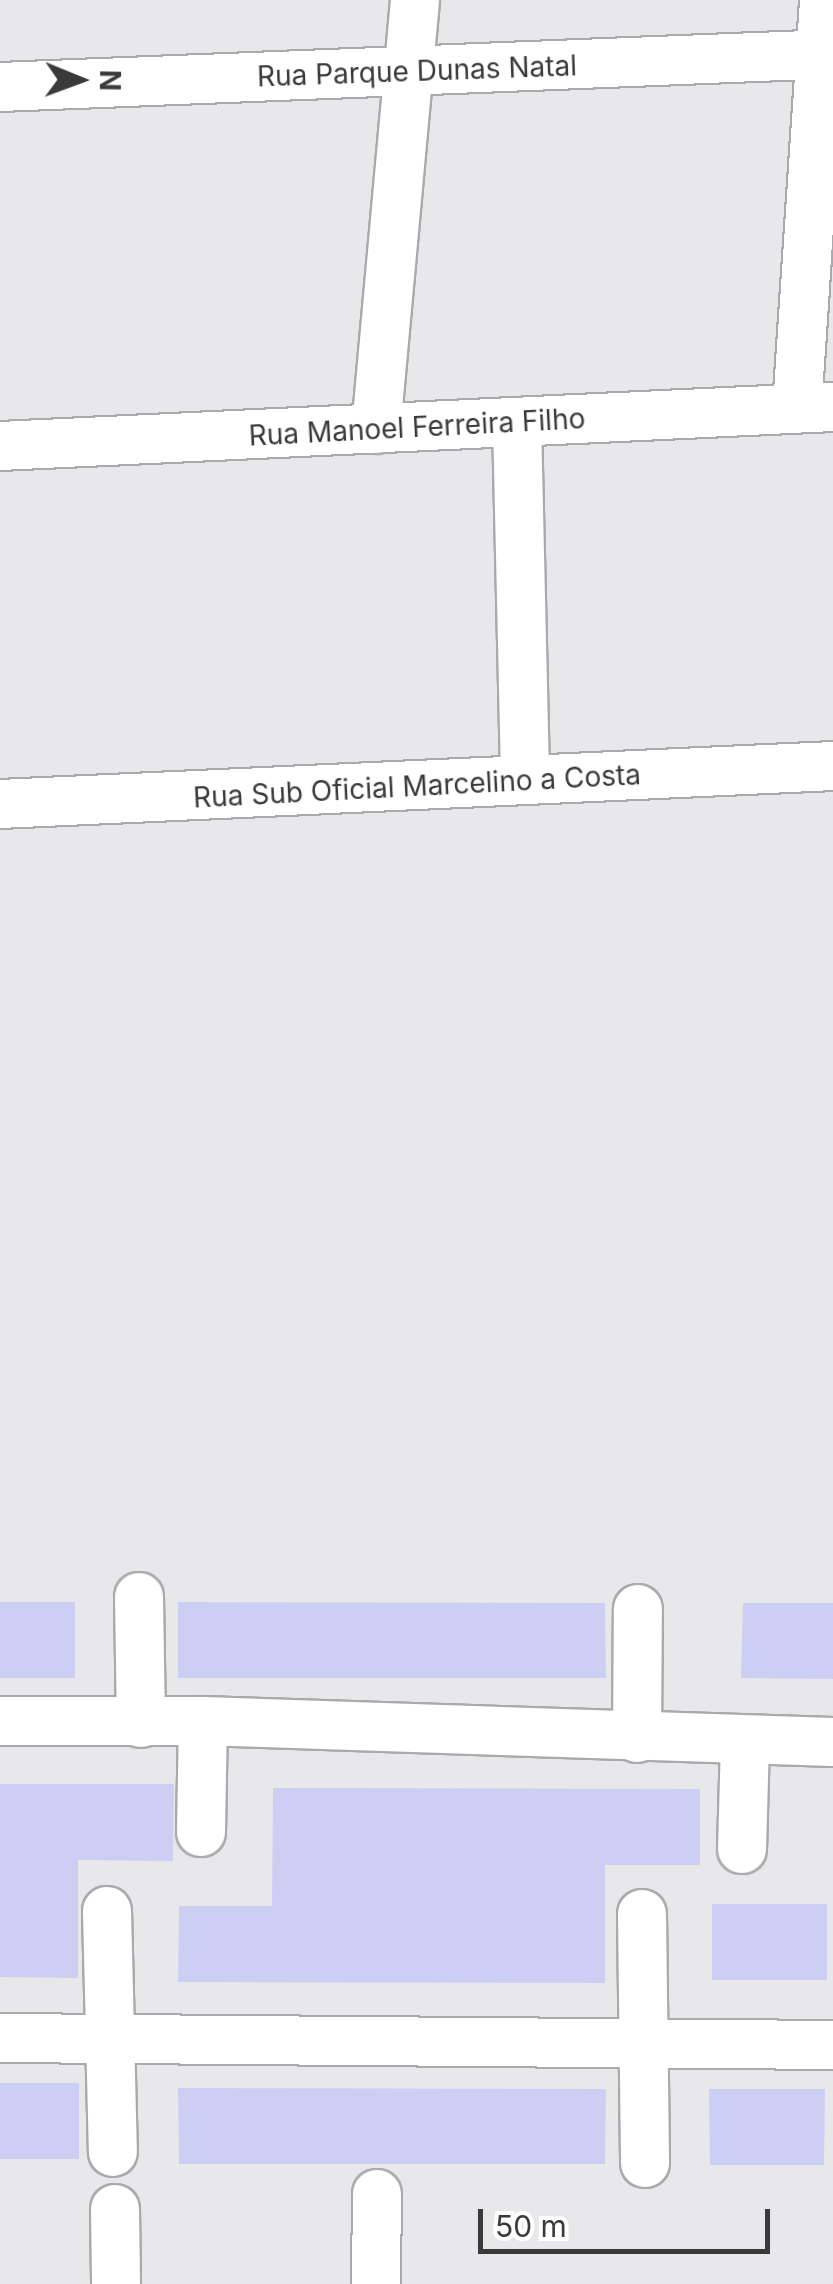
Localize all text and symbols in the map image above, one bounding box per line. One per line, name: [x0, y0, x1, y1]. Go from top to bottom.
north arrow: [30, 30, 130, 130]
street label: Rua Parque Dunas Natal: [256, 49, 578, 93]
text: N: [93, 70, 127, 91]
street label: Rua Manoel Ferreira Filho: [248, 401, 586, 453]
street label: Rua Sub Oficial Marcelino a Costa: [192, 757, 642, 815]
scale bar: [483, 2189, 776, 2251]
text: 50 m: [495, 2208, 567, 2244]

